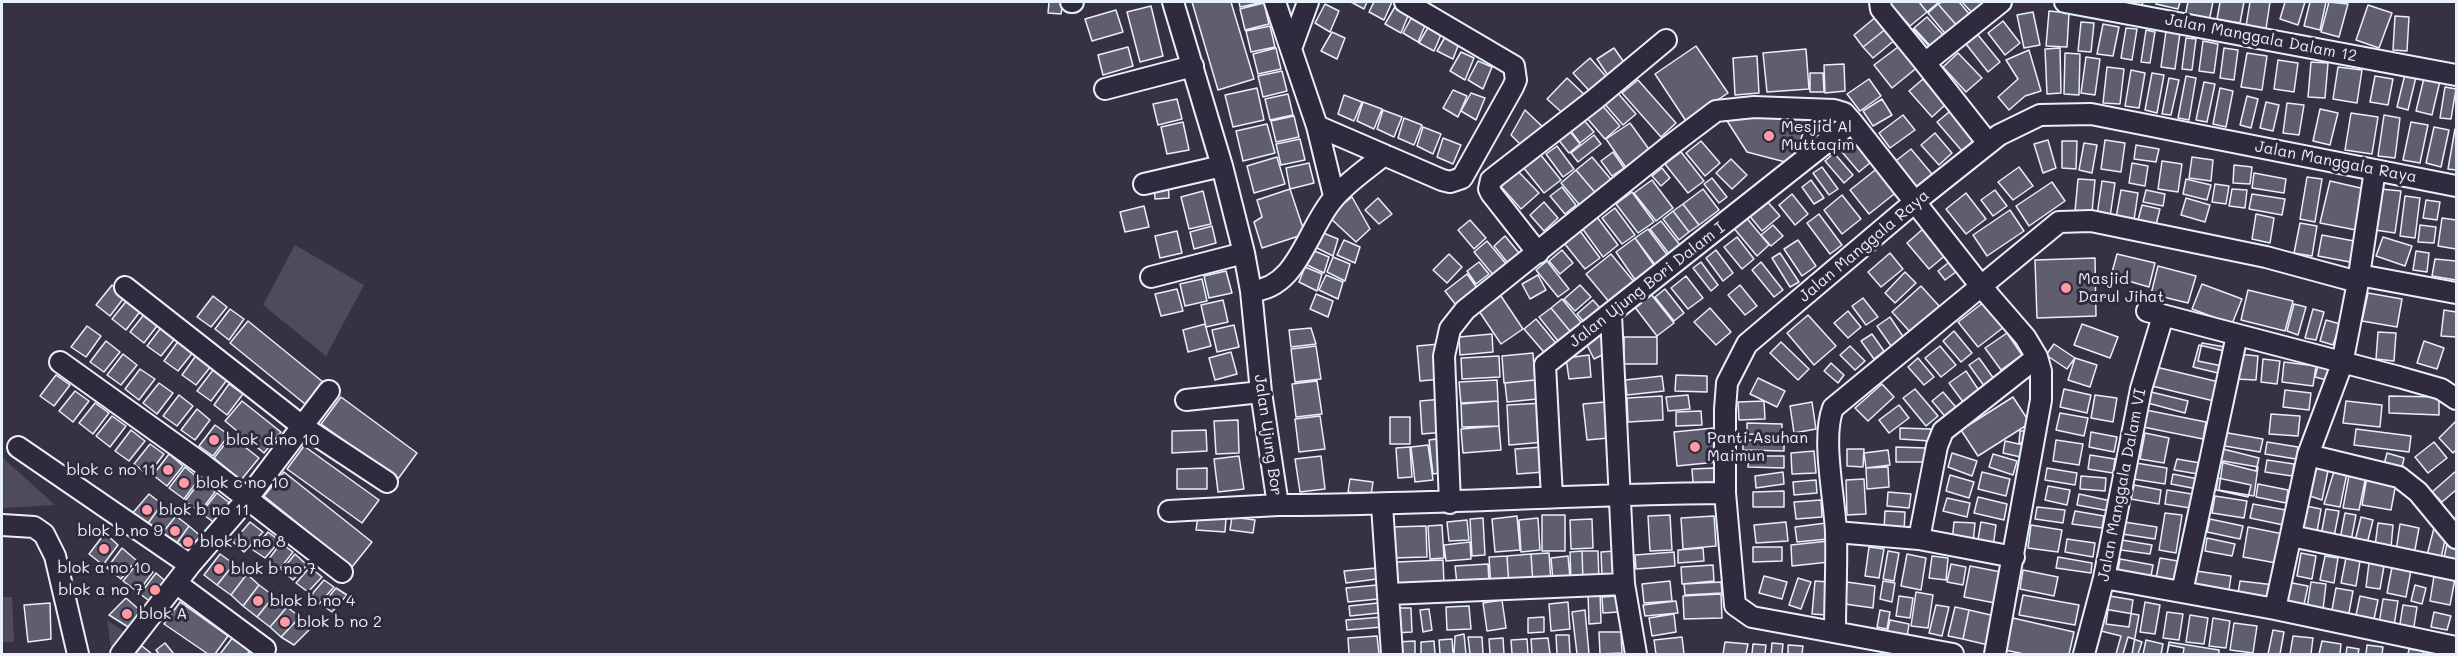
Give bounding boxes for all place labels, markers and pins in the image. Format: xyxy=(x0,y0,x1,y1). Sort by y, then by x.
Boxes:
place label: Mesjid Al Muttaqim xyxy=(1781,117,1854,155)
marker: Mesjid Al Muttaqim xyxy=(1762,129,1776,143)
place label: Masjid Darul Jihat xyxy=(2078,269,2165,307)
marker: Masjid Darul Jihat xyxy=(2059,281,2073,295)
place label: Panti Asuhan Maimun xyxy=(1707,428,1808,466)
place label: blok d no 10 xyxy=(226,430,319,450)
marker: blok d no 10 xyxy=(207,433,221,447)
marker: Panti Asuhan Maimun xyxy=(1688,440,1702,454)
place label: blok c no 11 xyxy=(66,460,156,480)
marker: blok c no 11 xyxy=(161,463,175,477)
place label: blok c no 10 xyxy=(196,473,288,493)
marker: blok c no 10 xyxy=(177,476,191,490)
place label: blok b no 11 xyxy=(159,500,249,520)
marker: blok b no 11 xyxy=(140,503,154,517)
place label: blok b no 9 xyxy=(77,521,163,541)
marker: blok b no 9 xyxy=(168,524,182,538)
place label: blok b no 8 xyxy=(200,532,286,552)
marker: blok b no 8 xyxy=(181,535,195,549)
marker: blok a no 10 xyxy=(97,542,111,556)
place label: blok a no 10 xyxy=(58,558,150,578)
place label: blok b no 7 xyxy=(231,559,316,579)
marker: blok b no 7 xyxy=(212,562,226,576)
place label: blok a no 7 xyxy=(58,580,143,600)
marker: blok a no 7 xyxy=(148,583,162,597)
place label: blok b no 4 xyxy=(270,591,355,611)
marker: blok b no 4 xyxy=(251,594,265,608)
place label: blok A xyxy=(139,604,187,624)
marker: blok A xyxy=(120,607,134,621)
place label: blok b no 2 xyxy=(297,612,382,632)
marker: blok b no 2 xyxy=(278,615,292,629)

